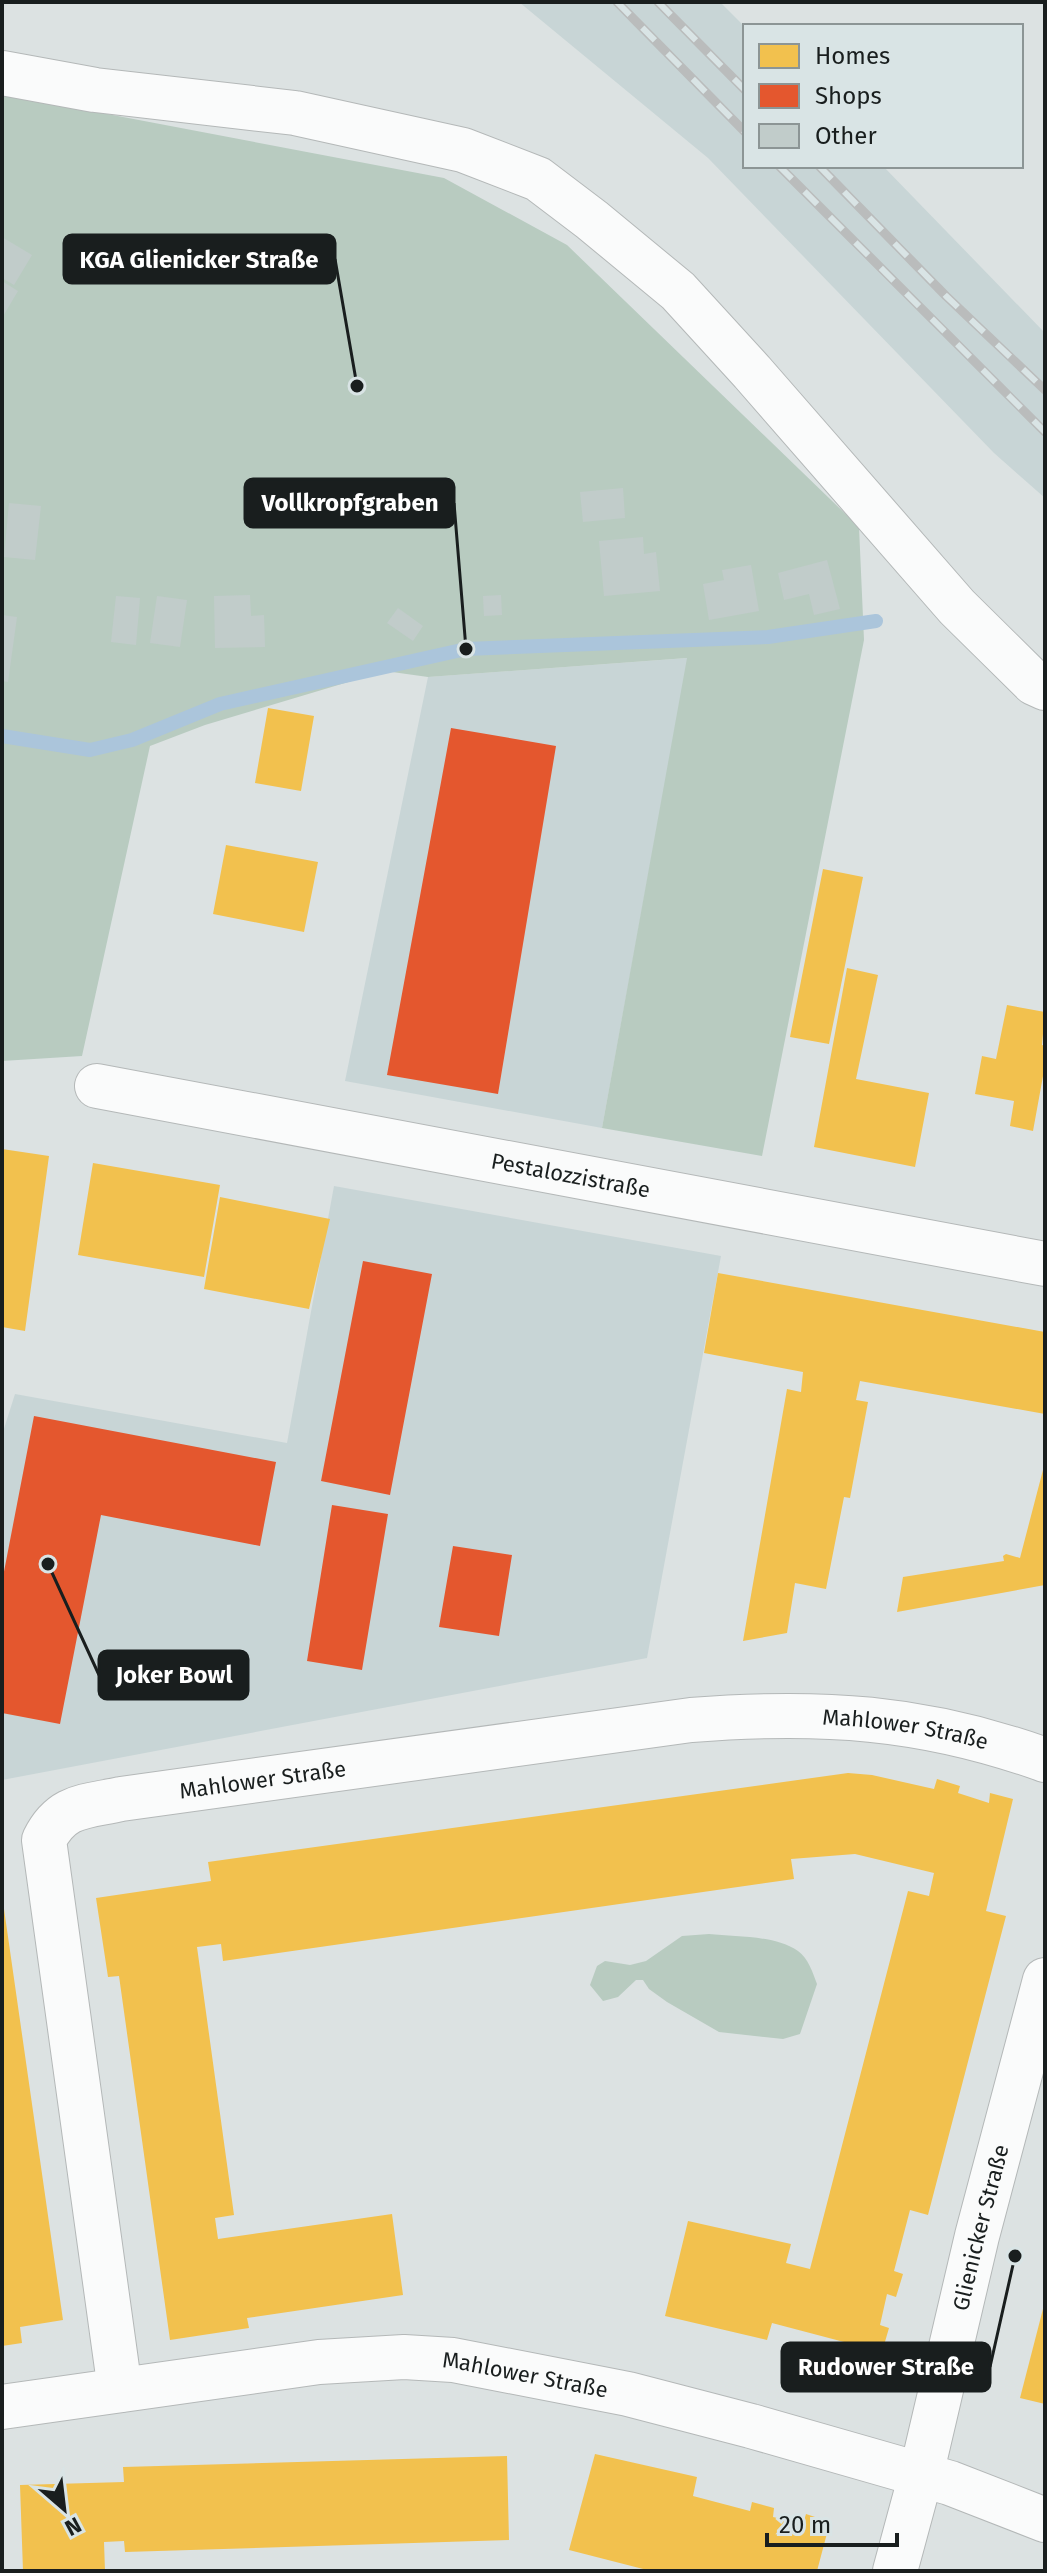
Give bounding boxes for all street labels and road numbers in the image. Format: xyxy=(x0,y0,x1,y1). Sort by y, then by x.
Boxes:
street label: Pestalozzistraße xyxy=(489,1147,652,1204)
street label: Mahlower Straße xyxy=(822,1703,991,1755)
street label: Mahlower Straße xyxy=(178,1755,348,1805)
street label: Glienicker Straße xyxy=(947,2142,1015,2313)
street label: Mahlower Straße xyxy=(442,2346,610,2404)

